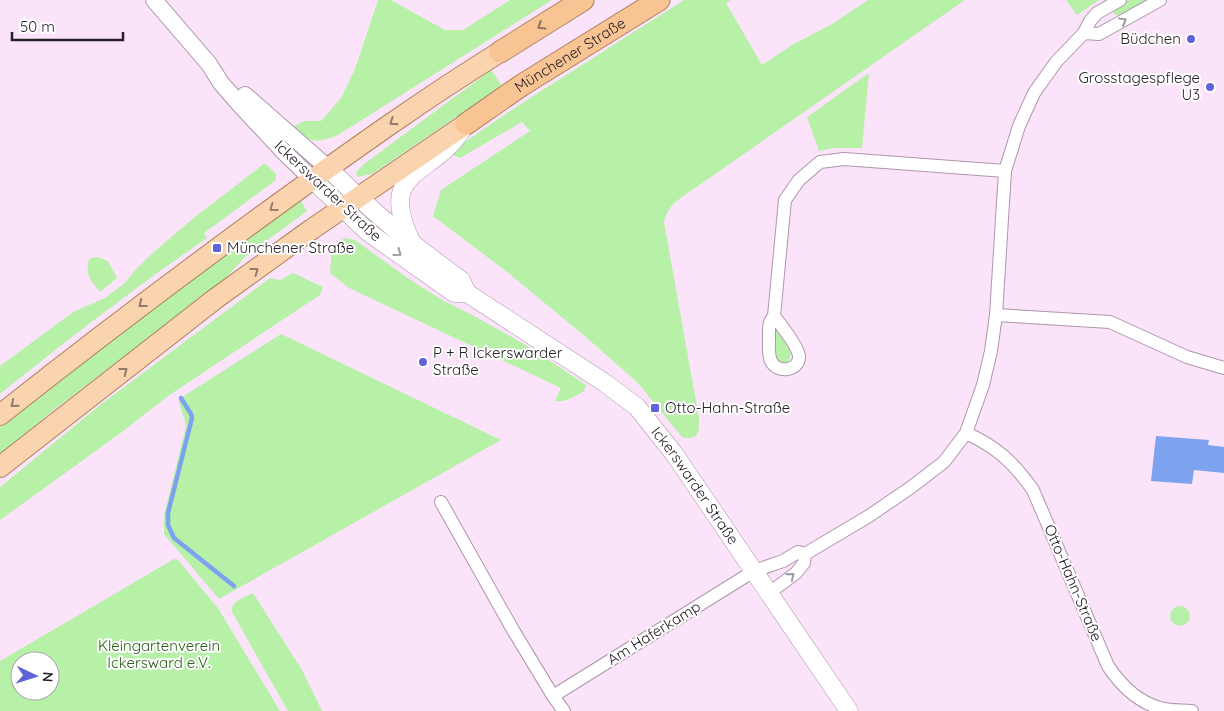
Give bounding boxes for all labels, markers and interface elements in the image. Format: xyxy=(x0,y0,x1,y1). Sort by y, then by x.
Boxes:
scale bar xyxy=(12,10,124,42)
street label: Münchener Straße xyxy=(511,13,629,96)
text: 50 m xyxy=(20,17,55,36)
one-way arrow xyxy=(1118,17,1127,27)
one-way arrow xyxy=(538,20,547,29)
place label: Büdchen xyxy=(1120,29,1181,48)
marker: Büdchen xyxy=(1185,33,1197,45)
place label: Grosstagespflege U3 xyxy=(1078,68,1200,104)
marker: Grosstagespflege U3 xyxy=(1204,81,1216,93)
one-way arrow xyxy=(389,116,399,125)
street label: Ickerswarder Straße xyxy=(271,136,386,245)
one-way arrow xyxy=(269,202,279,211)
place label: Münchener Straße xyxy=(227,238,354,257)
marker: Münchener Straße xyxy=(211,242,223,254)
one-way arrow xyxy=(392,247,401,256)
one-way arrow xyxy=(249,268,258,276)
one-way arrow xyxy=(139,299,148,307)
place label: P + R Ickerswarder Straße xyxy=(433,343,563,379)
marker: P + R Ickerswarder Straße xyxy=(417,356,429,368)
one-way arrow xyxy=(118,369,127,377)
place label: Otto-Hahn-Straße xyxy=(665,398,790,417)
one-way arrow xyxy=(11,399,20,407)
marker: Otto-Hahn-Straße xyxy=(649,402,661,414)
street label: Ickerswarder Straße xyxy=(647,423,743,548)
street label: Otto-Hahn-Straße xyxy=(1040,521,1107,644)
one-way arrow xyxy=(785,573,794,581)
street label: Am Haferkamp xyxy=(604,596,704,669)
park label: Kleingartenverein Ickersward e.V. xyxy=(98,636,220,672)
north arrow xyxy=(10,651,60,701)
text: N xyxy=(39,671,57,683)

